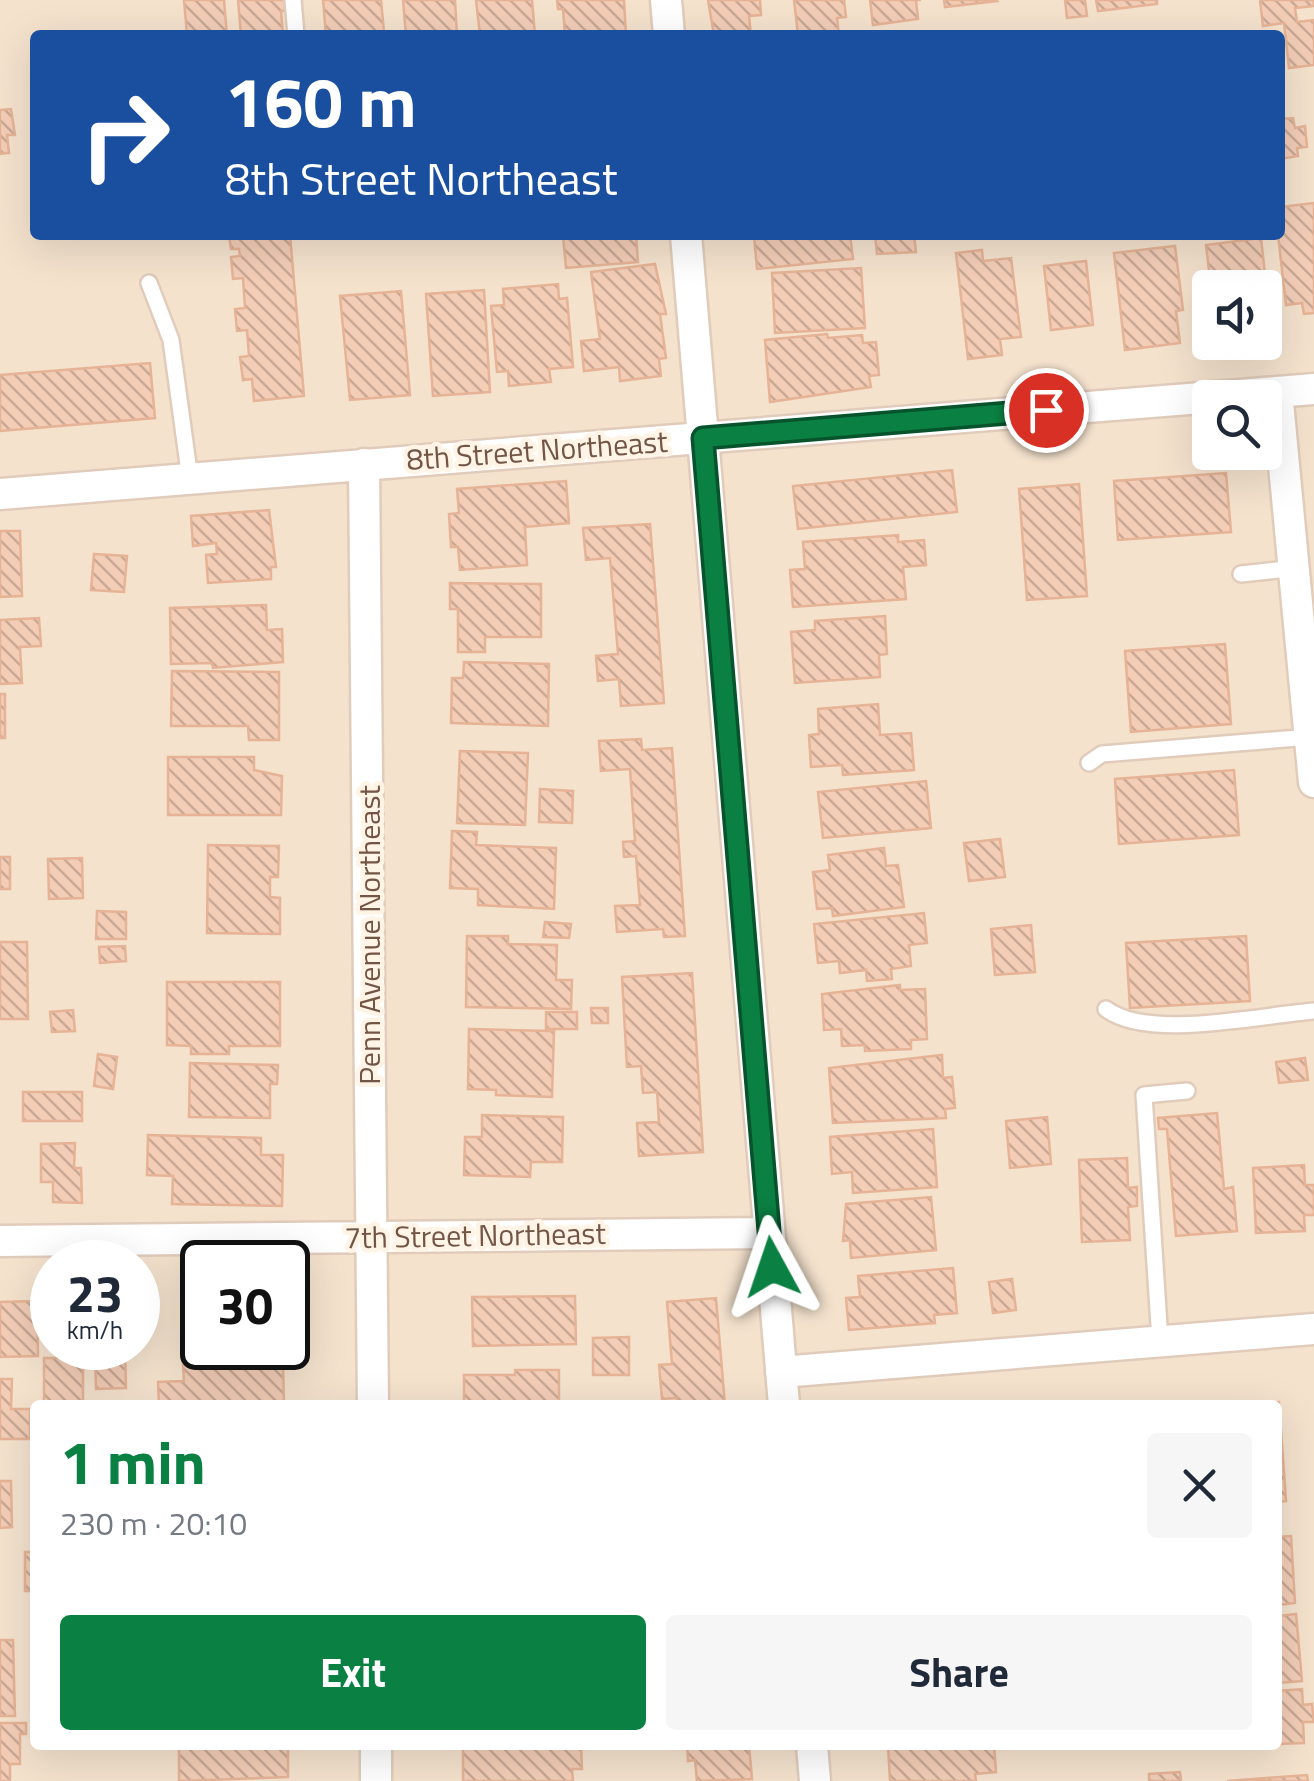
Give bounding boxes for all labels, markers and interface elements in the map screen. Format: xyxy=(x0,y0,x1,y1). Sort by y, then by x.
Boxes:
text: 160 m xyxy=(225,48,417,154)
icon: right xyxy=(60,70,190,200)
text: 8th Street Northeast xyxy=(225,144,617,212)
map controls xyxy=(1192,270,1282,470)
button: sound xyxy=(1192,270,1282,360)
pin xyxy=(1004,368,1089,453)
button: search xyxy=(1192,380,1282,470)
icon: arrive xyxy=(1019,383,1074,438)
street label: 8th Street Northeast xyxy=(405,418,669,482)
street label: Penn Avenue Northeast xyxy=(346,785,392,1085)
street label: 7th Street Northeast xyxy=(344,1210,607,1260)
position arrow xyxy=(720,1215,824,1319)
speed limit sign: 30 xyxy=(180,1240,310,1370)
text: 23 xyxy=(67,1255,123,1331)
text: km/h xyxy=(67,1311,123,1349)
text: 1 min xyxy=(60,1416,206,1507)
button: close xyxy=(1147,1433,1252,1538)
text: 230 m · 20:10 xyxy=(60,1499,247,1547)
button: Exit xyxy=(60,1615,646,1730)
button: Share xyxy=(666,1615,1252,1730)

